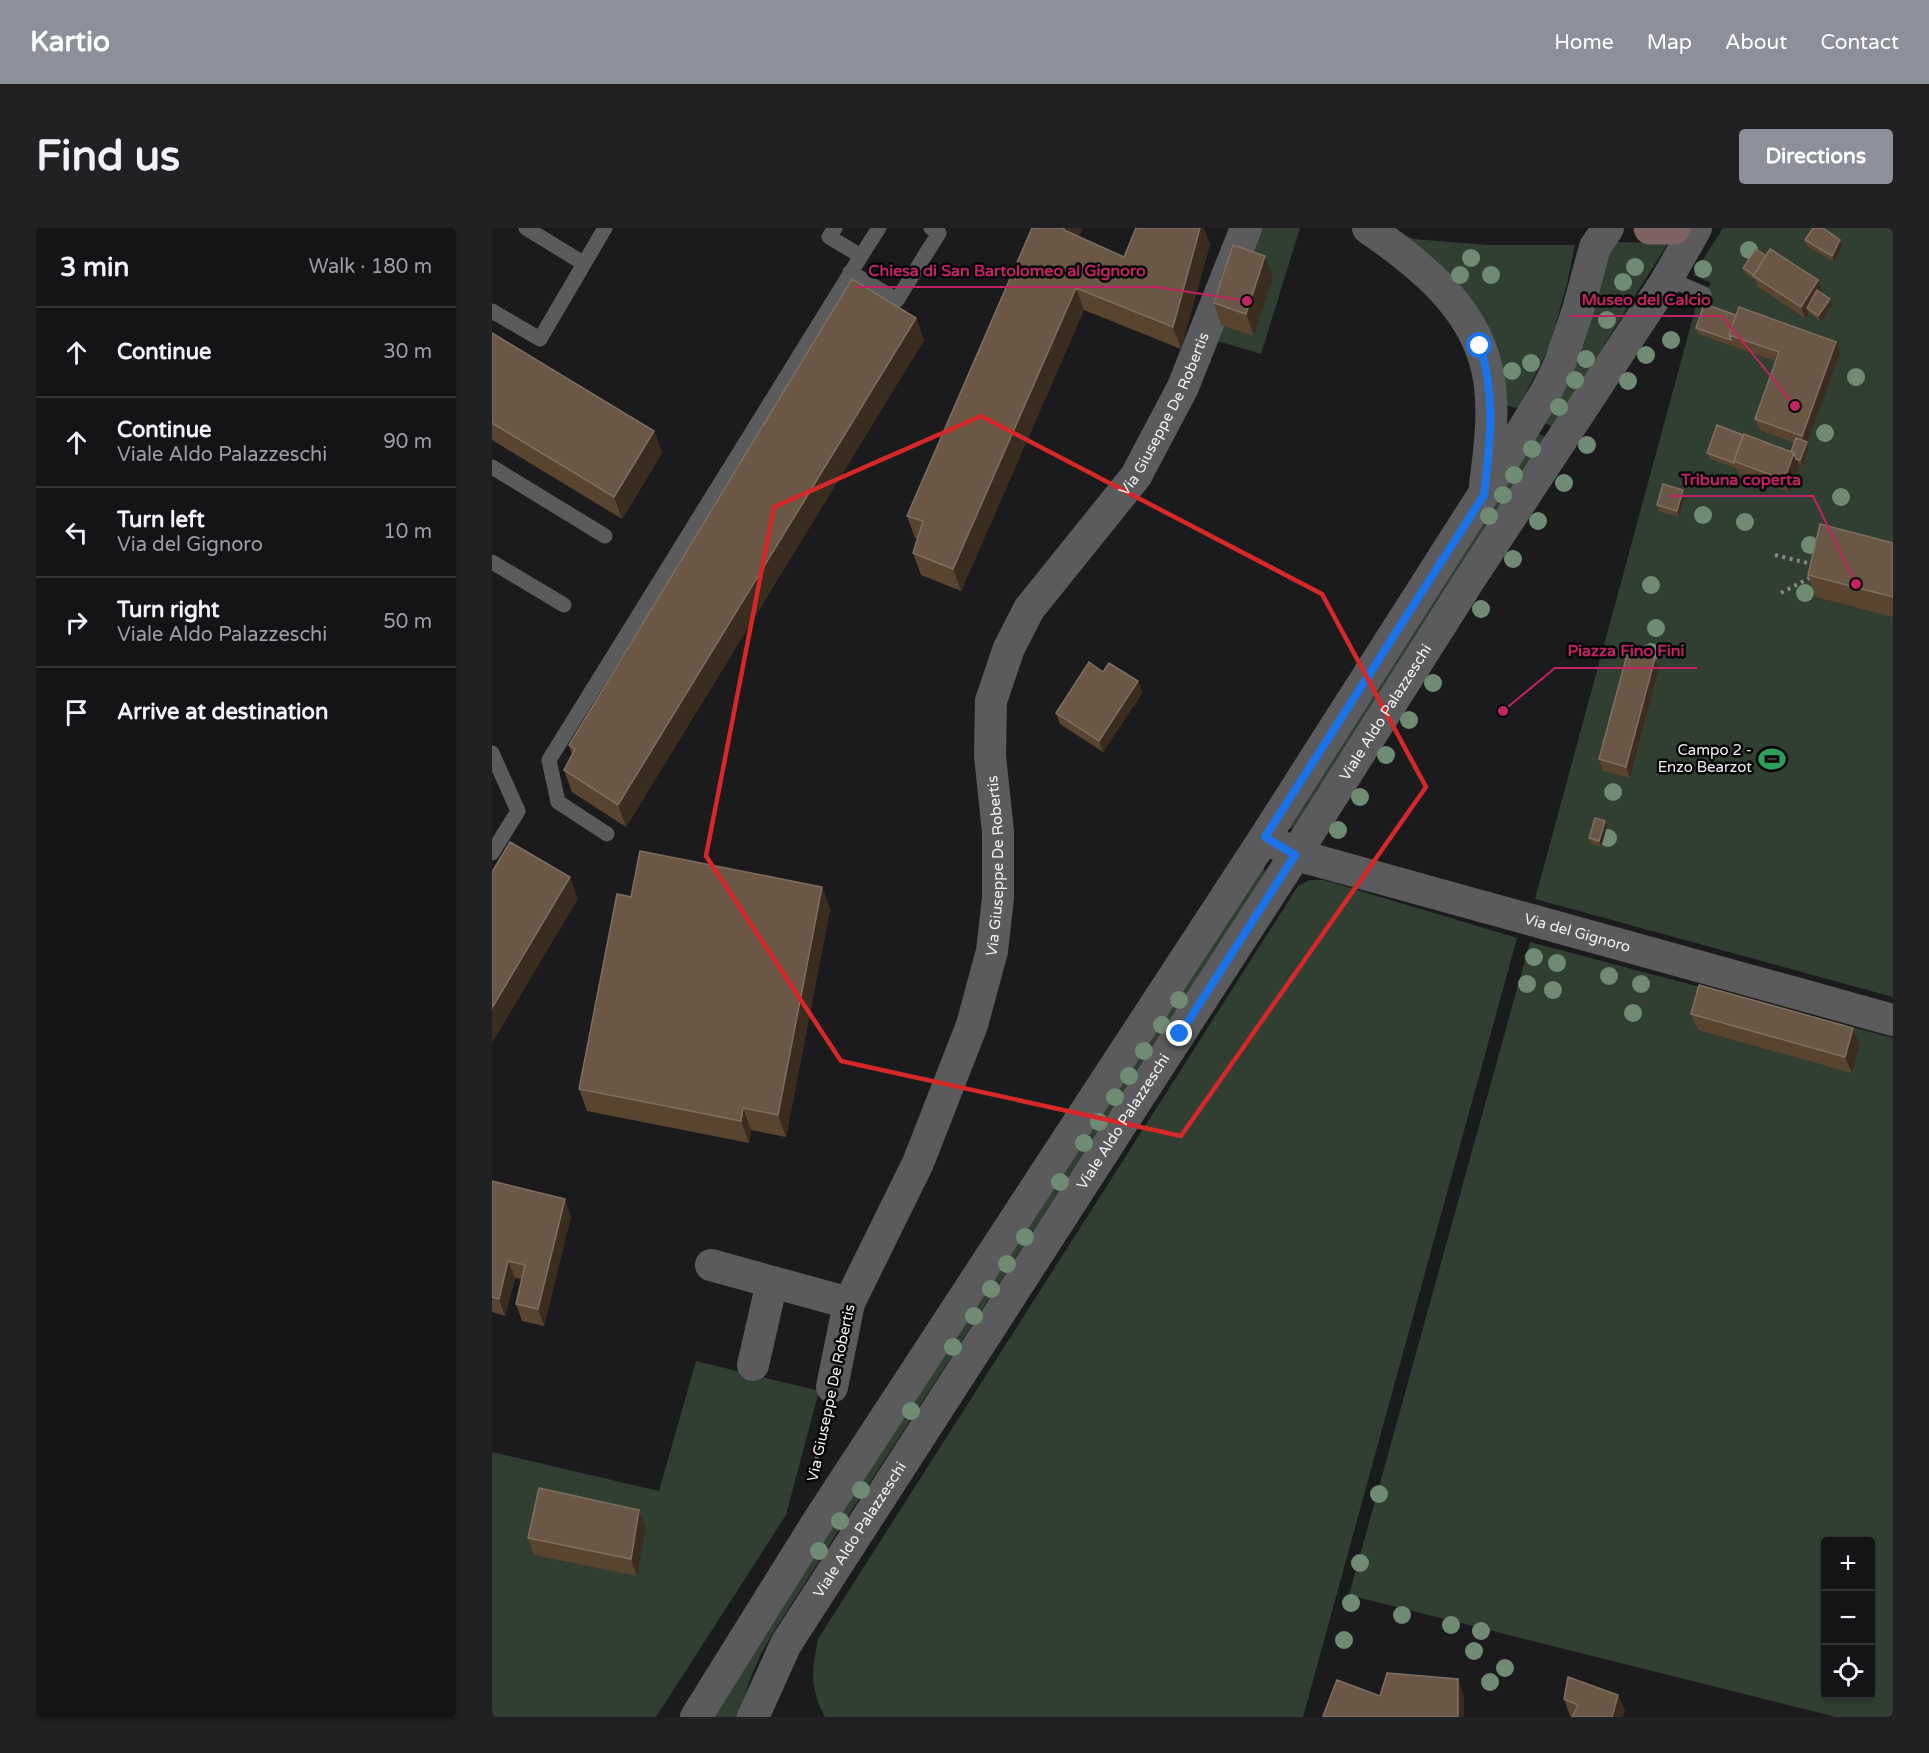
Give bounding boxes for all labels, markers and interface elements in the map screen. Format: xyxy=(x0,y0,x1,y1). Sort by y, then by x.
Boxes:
text: Kartio xyxy=(30,25,110,59)
text: Home xyxy=(1554,30,1614,55)
text: Map xyxy=(1647,30,1692,55)
text: About xyxy=(1725,30,1787,55)
text: Contact xyxy=(1820,30,1899,55)
button: Directions xyxy=(1739,129,1893,184)
text: Find us xyxy=(36,131,180,182)
text: 3 min xyxy=(60,252,129,283)
callout: Chiesa di San Bartolomeo al Gignoro xyxy=(856,253,1157,287)
text: Walk · 180 m xyxy=(309,255,432,279)
text: Chiesa di San Bartolomeo al Gignoro xyxy=(868,261,1146,281)
callout: Museo del Calcio xyxy=(1569,282,1722,316)
text: Museo del Calcio xyxy=(1581,290,1711,310)
street label: Via Giuseppe De Robertis xyxy=(1115,330,1213,499)
route start xyxy=(1466,332,1492,358)
icon: ahead xyxy=(60,336,93,369)
text: Continue xyxy=(117,339,212,365)
text: 30 m xyxy=(383,340,432,364)
text: Continue xyxy=(117,417,212,443)
icon: ahead xyxy=(60,426,93,459)
text: 90 m xyxy=(383,430,432,454)
text: Viale Aldo Palazzeschi xyxy=(117,443,327,467)
callout: Tribuna coperta xyxy=(1669,462,1813,496)
text: Tribuna coperta xyxy=(1680,470,1801,490)
text: Turn left xyxy=(117,507,205,533)
icon: left xyxy=(60,516,93,549)
text: 10 m xyxy=(383,520,432,544)
text: Via del Gignoro xyxy=(117,533,263,557)
text: Turn right xyxy=(117,597,219,623)
icon: right xyxy=(60,606,93,639)
text: 50 m xyxy=(383,610,432,634)
text: Viale Aldo Palazzeschi xyxy=(117,623,327,647)
callout: Piazza Fino Fini xyxy=(1555,634,1697,668)
street label: Viale Aldo Palazzeschi xyxy=(1336,641,1435,784)
text: Piazza Fino Fini xyxy=(1567,641,1685,661)
icon: arrive xyxy=(60,696,93,729)
text: Arrive at destination xyxy=(117,699,328,725)
place label: Campo 2 - Enzo Bearzot xyxy=(1658,741,1752,776)
sports icon: Campo 2 - Enzo Bearzot xyxy=(1757,744,1787,774)
street label: Via Giuseppe De Robertis xyxy=(982,775,1007,958)
street label: Via del Gignoro xyxy=(1522,909,1633,956)
route end xyxy=(1166,1020,1192,1046)
street label: Viale Aldo Palazzeschi xyxy=(1073,1050,1173,1193)
street label: Via Giuseppe De Robertis xyxy=(803,1303,859,1483)
street label: Viale Aldo Palazzeschi xyxy=(809,1459,910,1601)
map controls xyxy=(1821,1537,1875,1699)
button: + xyxy=(1821,1537,1875,1591)
button: − xyxy=(1821,1591,1875,1645)
button: locate xyxy=(1821,1645,1875,1699)

